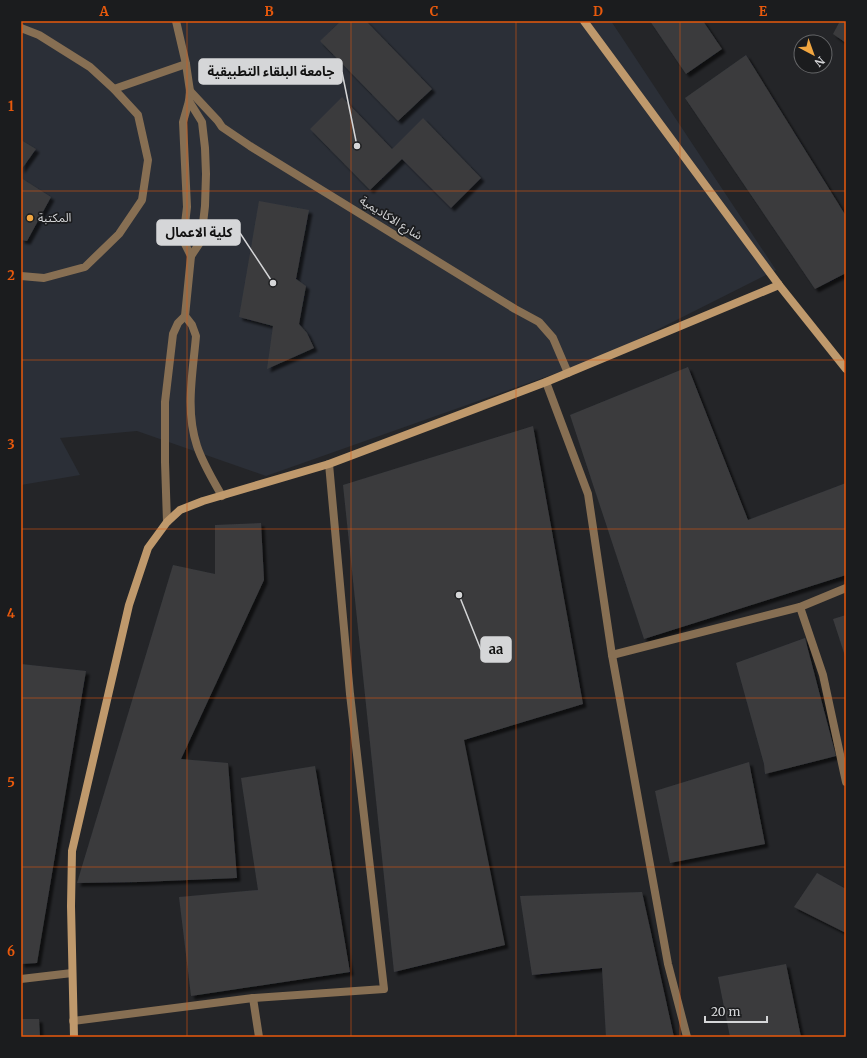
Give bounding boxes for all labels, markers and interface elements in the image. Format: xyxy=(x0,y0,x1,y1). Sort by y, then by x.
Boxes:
text: A xyxy=(98,3,109,20)
text: B xyxy=(264,3,274,20)
text: C xyxy=(430,3,439,20)
text: D xyxy=(593,3,603,20)
text: E xyxy=(759,3,768,20)
north arrow xyxy=(793,34,833,74)
text: N xyxy=(811,53,827,70)
callout: جامعة البلقاء التطبيقية xyxy=(199,59,342,84)
text: جامعة البلقاء التطبيقية xyxy=(208,63,334,80)
text: 1 xyxy=(8,98,14,115)
street label: شارع الاكاديمية xyxy=(356,192,425,244)
place label: المكتبة xyxy=(38,210,72,225)
marker: المكتبة xyxy=(25,213,35,223)
callout: كلية الاعمال xyxy=(157,220,240,245)
text: كلية الاعمال xyxy=(166,224,233,241)
text: 2 xyxy=(7,267,15,284)
text: 3 xyxy=(7,436,15,453)
text: 4 xyxy=(7,605,16,622)
callout: aa xyxy=(481,637,511,662)
text: aa xyxy=(489,641,503,658)
text: 5 xyxy=(7,774,15,791)
text: 6 xyxy=(7,943,15,960)
scale bar xyxy=(705,998,767,1024)
text: 20 m xyxy=(711,1004,740,1019)

